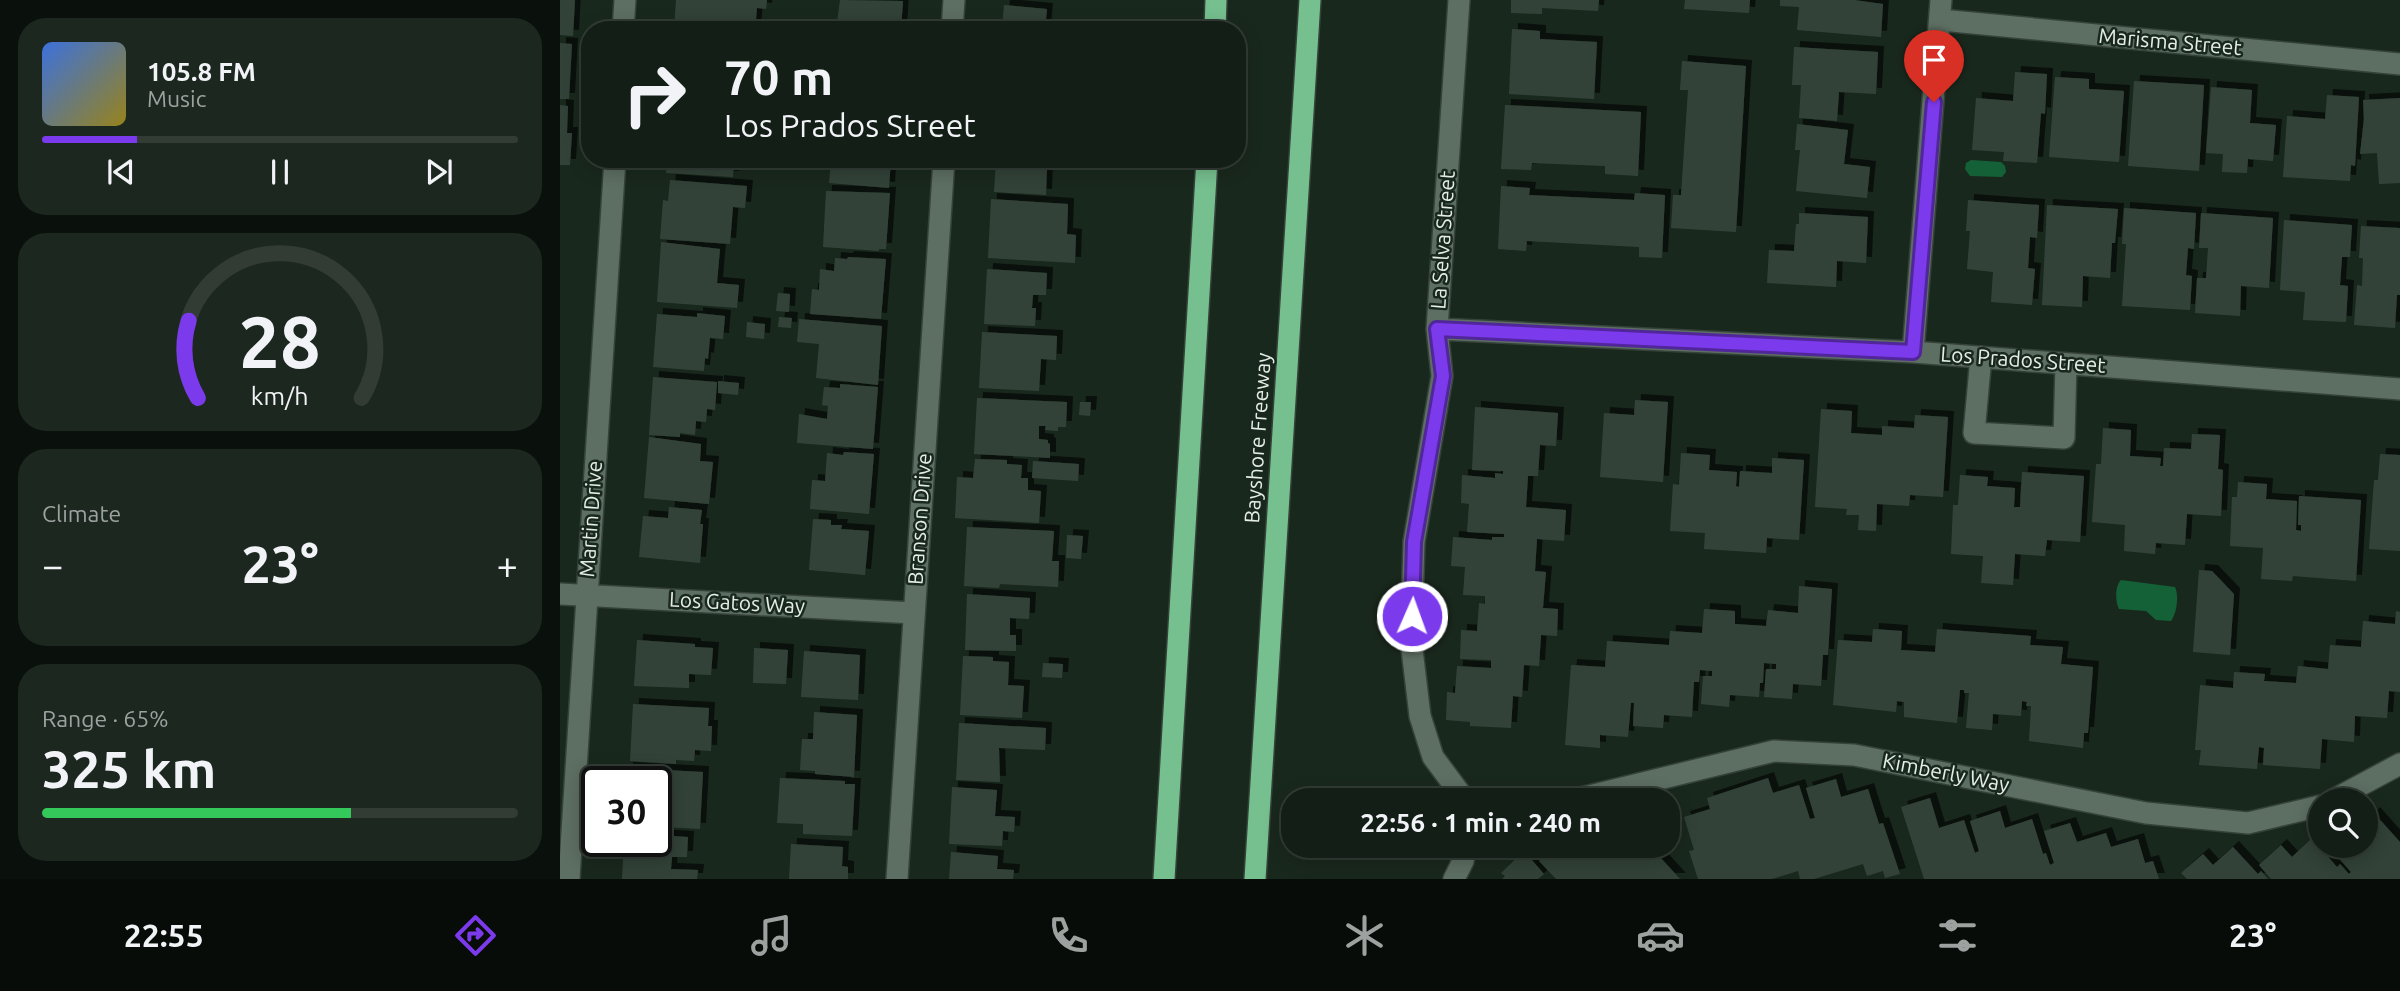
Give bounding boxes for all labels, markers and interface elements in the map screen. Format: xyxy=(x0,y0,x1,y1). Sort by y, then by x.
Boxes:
street label: Marisma Street xyxy=(2098,23,2243,59)
pin xyxy=(1904,30,1964,102)
icon: arrive xyxy=(1915,41,1953,79)
icon: right xyxy=(609,49,700,140)
text: 70 m xyxy=(724,49,833,104)
text: 105.8 FM xyxy=(147,57,256,86)
text: Music xyxy=(147,86,206,111)
text: Los Prados Street xyxy=(724,107,976,143)
icon: previous xyxy=(102,153,140,191)
icon: pause xyxy=(261,153,299,191)
icon: next xyxy=(420,153,458,191)
street label: La Selva Street xyxy=(1425,170,1459,310)
text: 28 xyxy=(239,300,321,382)
street label: Los Prados Street xyxy=(1940,341,2106,377)
street label: Bayshore Freeway xyxy=(1239,352,1275,524)
text: km/h xyxy=(251,382,309,410)
street label: Branson Drive xyxy=(902,452,936,586)
street label: Martin Drive xyxy=(574,460,606,578)
text: Climate xyxy=(42,501,121,526)
text: 23° xyxy=(241,535,319,593)
text: − xyxy=(42,544,63,586)
text: + xyxy=(497,544,518,586)
position arrow xyxy=(1375,579,1449,653)
street label: Los Gatos Way xyxy=(669,586,806,618)
text: Range · 65% xyxy=(42,706,169,731)
text: 325 km xyxy=(42,740,216,798)
street label: Kimberly Way xyxy=(1881,748,2012,796)
speed limit sign: 30 xyxy=(581,766,672,857)
map controls xyxy=(2308,788,2378,858)
button: search xyxy=(2308,788,2378,858)
text: 22:56 · 1 min · 240 m xyxy=(1360,808,1601,837)
icon: directions xyxy=(451,911,500,960)
icon: music xyxy=(747,911,796,960)
icon: phone xyxy=(1044,911,1093,960)
icon: climate xyxy=(1340,911,1389,960)
icon: car xyxy=(1636,911,1685,960)
icon: filters xyxy=(1933,911,1982,960)
text: 22:55 xyxy=(124,917,204,953)
text: 23° xyxy=(2229,917,2276,953)

